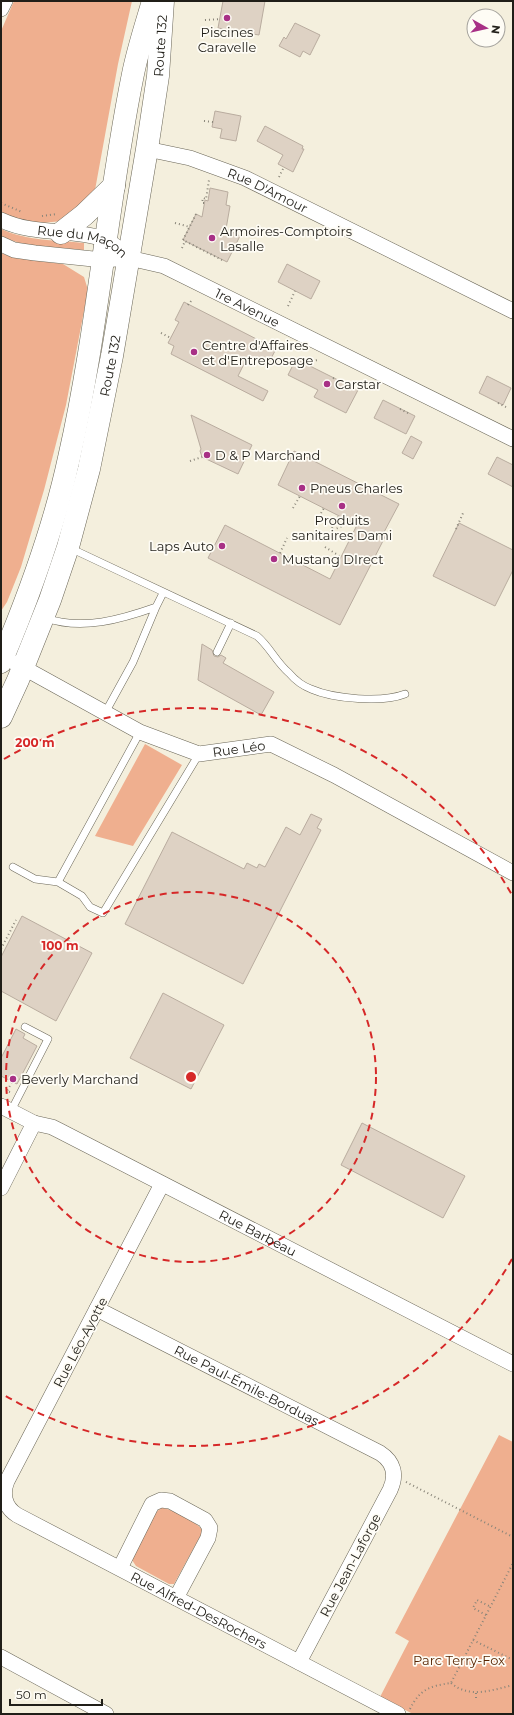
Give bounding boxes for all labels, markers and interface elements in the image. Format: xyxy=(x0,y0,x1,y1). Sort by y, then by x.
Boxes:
north arrow xyxy=(466,8,506,48)
marker: Piscines Caravelle xyxy=(222,13,232,23)
street label: Route 132 xyxy=(150,14,170,77)
place label: Piscines Caravelle xyxy=(198,24,256,55)
text: N xyxy=(488,24,503,35)
street label: Rue D'Amour xyxy=(225,164,311,216)
street label: Rue du Maçon xyxy=(36,222,131,261)
place label: Armoires-Comptoirs Lasalle xyxy=(220,223,352,254)
marker: Armoires-Comptoirs Lasalle xyxy=(207,233,217,243)
street label: 1re Avenue xyxy=(212,285,283,330)
street label: Route 132 xyxy=(96,334,123,398)
place label: Centre d'Affaires et d'Entreposage xyxy=(202,337,314,368)
marker: Centre d'Affaires et d'Entreposage xyxy=(189,347,199,357)
place label: Carstar xyxy=(335,376,381,392)
marker: Carstar xyxy=(322,379,332,389)
place label: D & P Marchand xyxy=(215,447,320,463)
marker: D & P Marchand xyxy=(202,450,212,460)
place label: Pneus Charles xyxy=(310,480,403,496)
marker: Pneus Charles xyxy=(297,483,307,493)
marker: Produits sanitaires Dami xyxy=(337,501,347,511)
place label: Produits sanitaires Dami xyxy=(292,512,392,543)
place label: Laps Auto xyxy=(149,538,214,554)
marker: Laps Auto xyxy=(217,541,227,551)
place label: Mustang DIrect xyxy=(282,551,384,567)
marker: Mustang DIrect xyxy=(269,554,279,564)
text: 200 m xyxy=(15,735,55,750)
street label: Rue Léo xyxy=(212,737,266,760)
text: 100 m xyxy=(42,938,78,953)
centre of rings xyxy=(184,1070,198,1084)
place label: Beverly Marchand xyxy=(21,1071,139,1087)
marker: Beverly Marchand xyxy=(8,1074,18,1084)
street label: Rue Barbeau xyxy=(216,1206,299,1259)
street label: Rue Léo-Ayotte xyxy=(49,1294,111,1390)
street label: Rue Paul-Émile-Borduas xyxy=(172,1342,322,1429)
street label: Rue Jean-Laforge xyxy=(316,1511,384,1619)
street label: Rue Alfred-DesRochers xyxy=(128,1568,270,1652)
park label: Parc Terry-Fox xyxy=(413,1652,505,1668)
scale bar xyxy=(10,1681,102,1707)
text: 50 m xyxy=(16,1687,47,1702)

